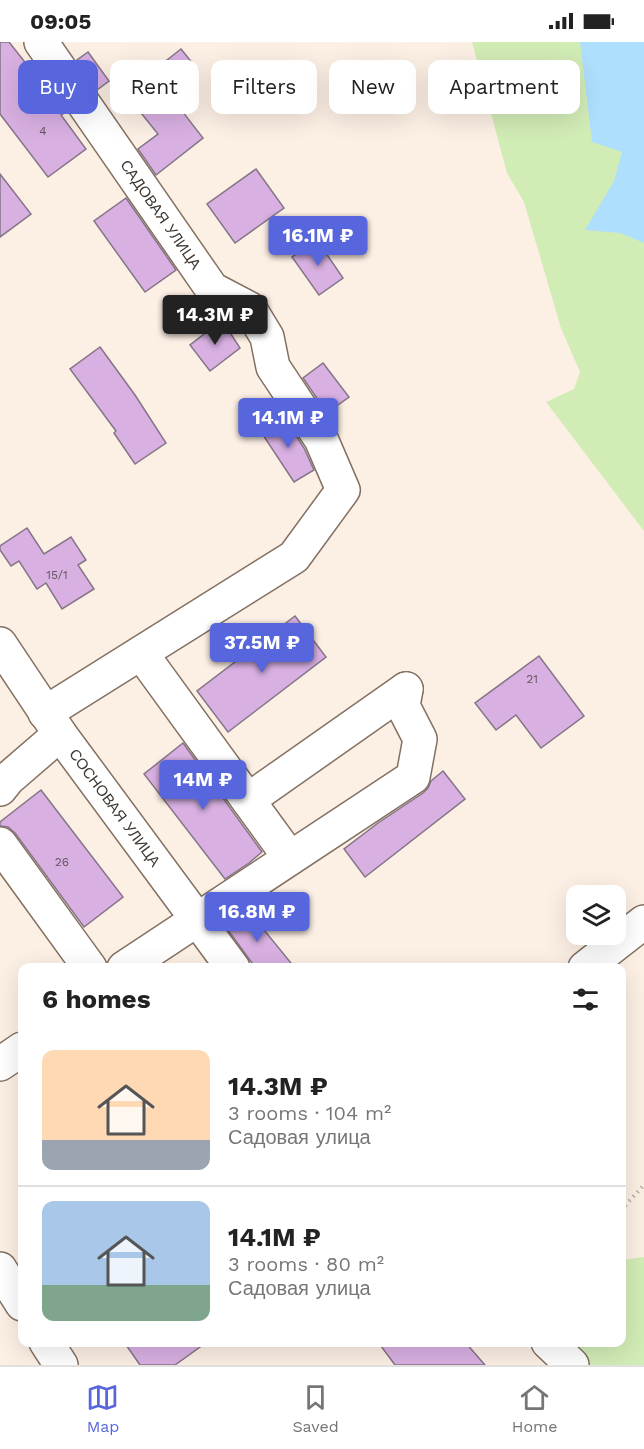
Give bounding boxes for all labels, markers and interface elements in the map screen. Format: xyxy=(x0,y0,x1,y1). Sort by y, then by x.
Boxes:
text: 09:05 xyxy=(30,9,91,34)
chip: Buy xyxy=(18,60,98,114)
chip: Rent xyxy=(110,60,199,114)
chip: Filters xyxy=(211,60,317,114)
chip: New xyxy=(329,60,416,114)
chip: Apartment xyxy=(428,60,580,114)
house number: 4 xyxy=(39,124,47,138)
street label: САДОВАЯ УЛИЦА xyxy=(116,156,205,273)
pin: 16.1M ₽ xyxy=(263,216,373,267)
text: 16.1M ₽ xyxy=(282,223,354,247)
pin: 14.3M ₽ xyxy=(160,295,270,346)
text: 14.3M ₽ xyxy=(177,302,253,326)
pin: 14.1M ₽ xyxy=(233,398,343,449)
text: 14.1M ₽ xyxy=(252,405,324,429)
house number: 15/1 xyxy=(46,568,68,582)
pin: 37.5M ₽ xyxy=(207,623,317,674)
text: 37.5M ₽ xyxy=(224,630,300,654)
house number: 21 xyxy=(526,672,538,686)
street label: СОСНОВАЯ УЛИЦА xyxy=(65,745,164,870)
pin: 14M ₽ xyxy=(161,760,245,811)
text: 14M ₽ xyxy=(173,767,233,791)
house number: 26 xyxy=(55,855,69,869)
map controls xyxy=(566,885,626,945)
button: layers xyxy=(566,885,626,945)
pin: 16.8M ₽ xyxy=(202,892,312,943)
text: 16.8M ₽ xyxy=(219,899,295,923)
icon: filters xyxy=(569,983,602,1016)
text: 6 homes xyxy=(42,984,151,1014)
text: 14.3M ₽ xyxy=(228,1071,328,1101)
icon: home xyxy=(90,1074,162,1146)
text: 3 rooms · 104 m² xyxy=(228,1101,391,1125)
text: Садовая улица xyxy=(228,1125,371,1149)
text: 14.1M ₽ xyxy=(228,1222,321,1252)
icon: home xyxy=(90,1225,162,1297)
text: 3 rooms · 80 m² xyxy=(228,1252,384,1276)
text: Садовая улица xyxy=(228,1276,371,1300)
tab: Map xyxy=(86,1381,119,1436)
tab: Saved xyxy=(292,1381,339,1436)
tab: Home xyxy=(512,1381,558,1436)

